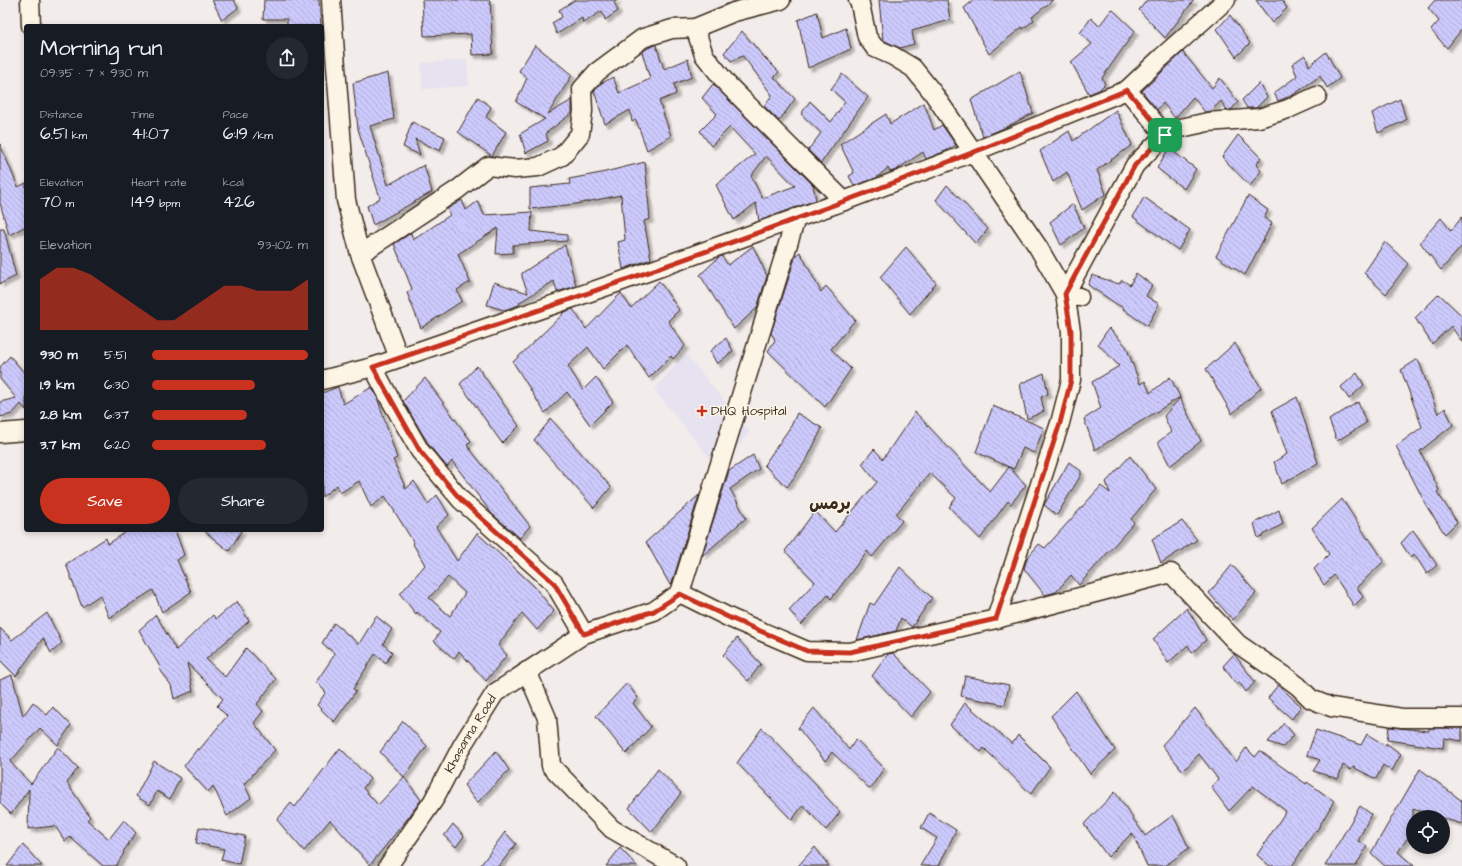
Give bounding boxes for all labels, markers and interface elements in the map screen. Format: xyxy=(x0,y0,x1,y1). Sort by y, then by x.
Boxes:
text: Morning run xyxy=(40,33,163,64)
button: share xyxy=(266,37,308,79)
text: 09:35 · 7 × 930 m xyxy=(40,64,148,82)
text: Distance xyxy=(40,107,83,122)
text: Time xyxy=(131,107,154,122)
text: Pace xyxy=(223,107,248,122)
pin xyxy=(1148,118,1182,152)
text: 6.51 xyxy=(40,122,67,146)
text: 41:07 xyxy=(131,122,169,146)
text: 6:19 xyxy=(223,122,248,146)
icon: arrive xyxy=(1154,124,1176,146)
text: km xyxy=(67,128,87,143)
text: /km xyxy=(248,128,273,143)
text: Elevation xyxy=(40,175,83,190)
text: Heart rate xyxy=(131,175,187,190)
text: kcal xyxy=(223,175,244,190)
text: 70 xyxy=(40,190,61,214)
text: 149 xyxy=(131,190,155,214)
text: 426 xyxy=(223,190,255,214)
text: m xyxy=(61,196,74,211)
text: bpm xyxy=(155,196,180,211)
text: Elevation xyxy=(40,236,91,254)
text: 93–102 m xyxy=(257,236,308,254)
text: 930 m xyxy=(40,346,78,364)
text: 5:51 xyxy=(104,346,126,364)
text: 1.9 km xyxy=(40,376,74,394)
text: 6:30 xyxy=(104,376,129,394)
place label: DHQ Hospital xyxy=(711,402,787,420)
marker: DHQ Hospital xyxy=(696,405,708,417)
text: 2.8 km xyxy=(40,406,81,424)
text: 6:37 xyxy=(104,406,129,424)
text: 3.7 km xyxy=(40,436,80,454)
text: 6:20 xyxy=(104,436,130,454)
button: Save xyxy=(40,478,170,524)
button: Share xyxy=(178,478,308,524)
district label: برمس xyxy=(809,492,851,516)
street label: Khasanna Road xyxy=(440,691,501,776)
map controls xyxy=(1406,810,1450,854)
button: locate xyxy=(1406,810,1450,854)

